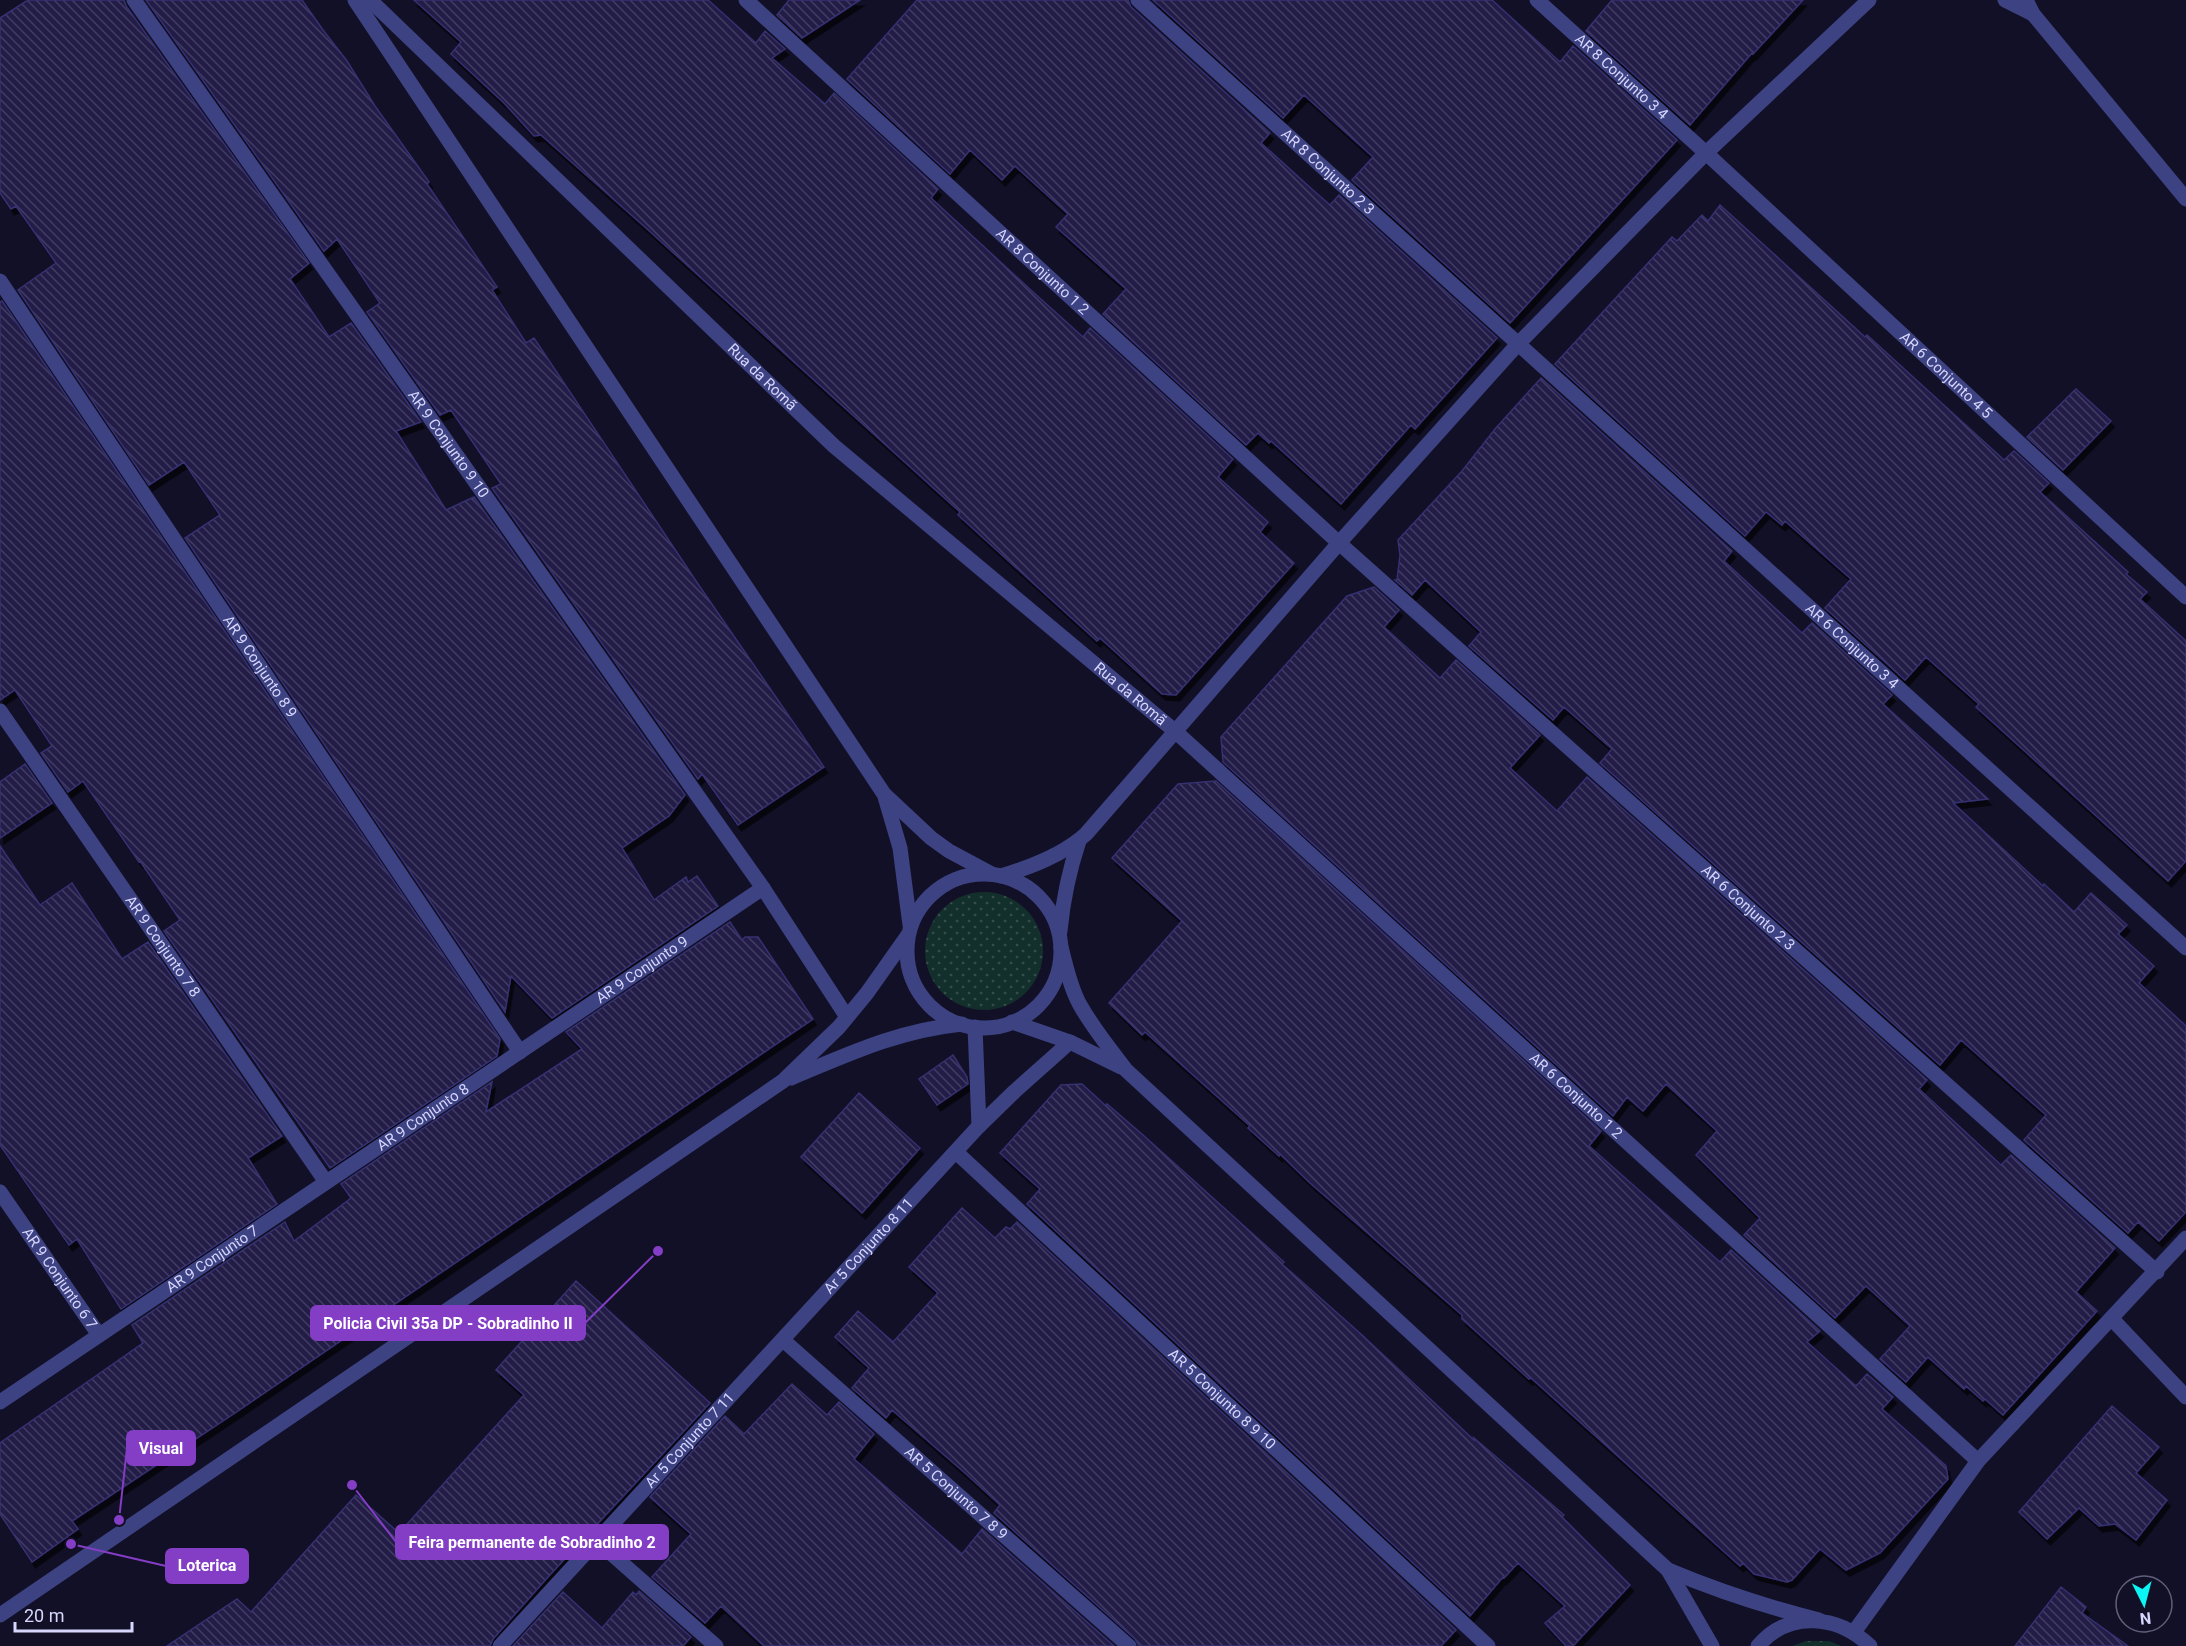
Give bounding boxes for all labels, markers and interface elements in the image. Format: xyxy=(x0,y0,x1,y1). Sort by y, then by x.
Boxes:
street label: AR 8 Conjunto 3 4 xyxy=(1571,30,1672,124)
street label: AR 8 Conjunto 2 3 xyxy=(1278,125,1378,218)
street label: AR 8 Conjunto 1 2 xyxy=(992,225,1093,318)
street label: AR 6 Conjunto 4 5 xyxy=(1896,328,1996,422)
street label: Rua da Romã xyxy=(724,340,801,414)
street label: AR 9 Conjunto 9 10 xyxy=(404,387,493,501)
street label: AR 6 Conjunto 3 4 xyxy=(1802,599,1903,693)
street label: AR 9 Conjunto 8 9 xyxy=(219,612,301,721)
street label: Rua da Romã xyxy=(1091,658,1170,729)
street label: AR 6 Conjunto 2 3 xyxy=(1698,861,1799,954)
street label: AR 9 Conjunto 7 8 xyxy=(121,892,204,1000)
street label: AR 9 Conjunto 9 xyxy=(592,932,691,1007)
street label: AR 6 Conjunto 1 2 xyxy=(1526,1049,1626,1142)
street label: AR 9 Conjunto 8 xyxy=(373,1080,472,1154)
street label: Ar 5 Conjunto 8 11 xyxy=(820,1194,917,1297)
street label: AR 9 Conjunto 7 xyxy=(163,1222,262,1296)
street label: AR 9 Conjunto 6 7 xyxy=(18,1224,101,1333)
callout: Policia Civil 35a DP - Sobradinho II xyxy=(311,1306,585,1340)
text: Policia Civil 35a DP - Sobradinho II xyxy=(323,1314,573,1333)
street label: AR 5 Conjunto 8 9 10 xyxy=(1165,1345,1279,1453)
street label: Ar 5 Conjunto 7 11 xyxy=(641,1388,738,1492)
callout: Visual xyxy=(127,1431,195,1465)
text: Visual xyxy=(139,1439,183,1458)
street label: AR 5 Conjunto 7 8 9 xyxy=(901,1443,1011,1543)
callout: Feira permanente de Sobradinho 2 xyxy=(396,1525,668,1559)
text: Feira permanente de Sobradinho 2 xyxy=(408,1533,656,1552)
callout: Loterica xyxy=(166,1549,248,1583)
text: Loterica xyxy=(178,1556,237,1575)
north arrow xyxy=(2114,1574,2174,1634)
scale bar xyxy=(15,1595,132,1633)
text: 20 m xyxy=(24,1605,64,1626)
text: N xyxy=(2139,1608,2152,1628)

